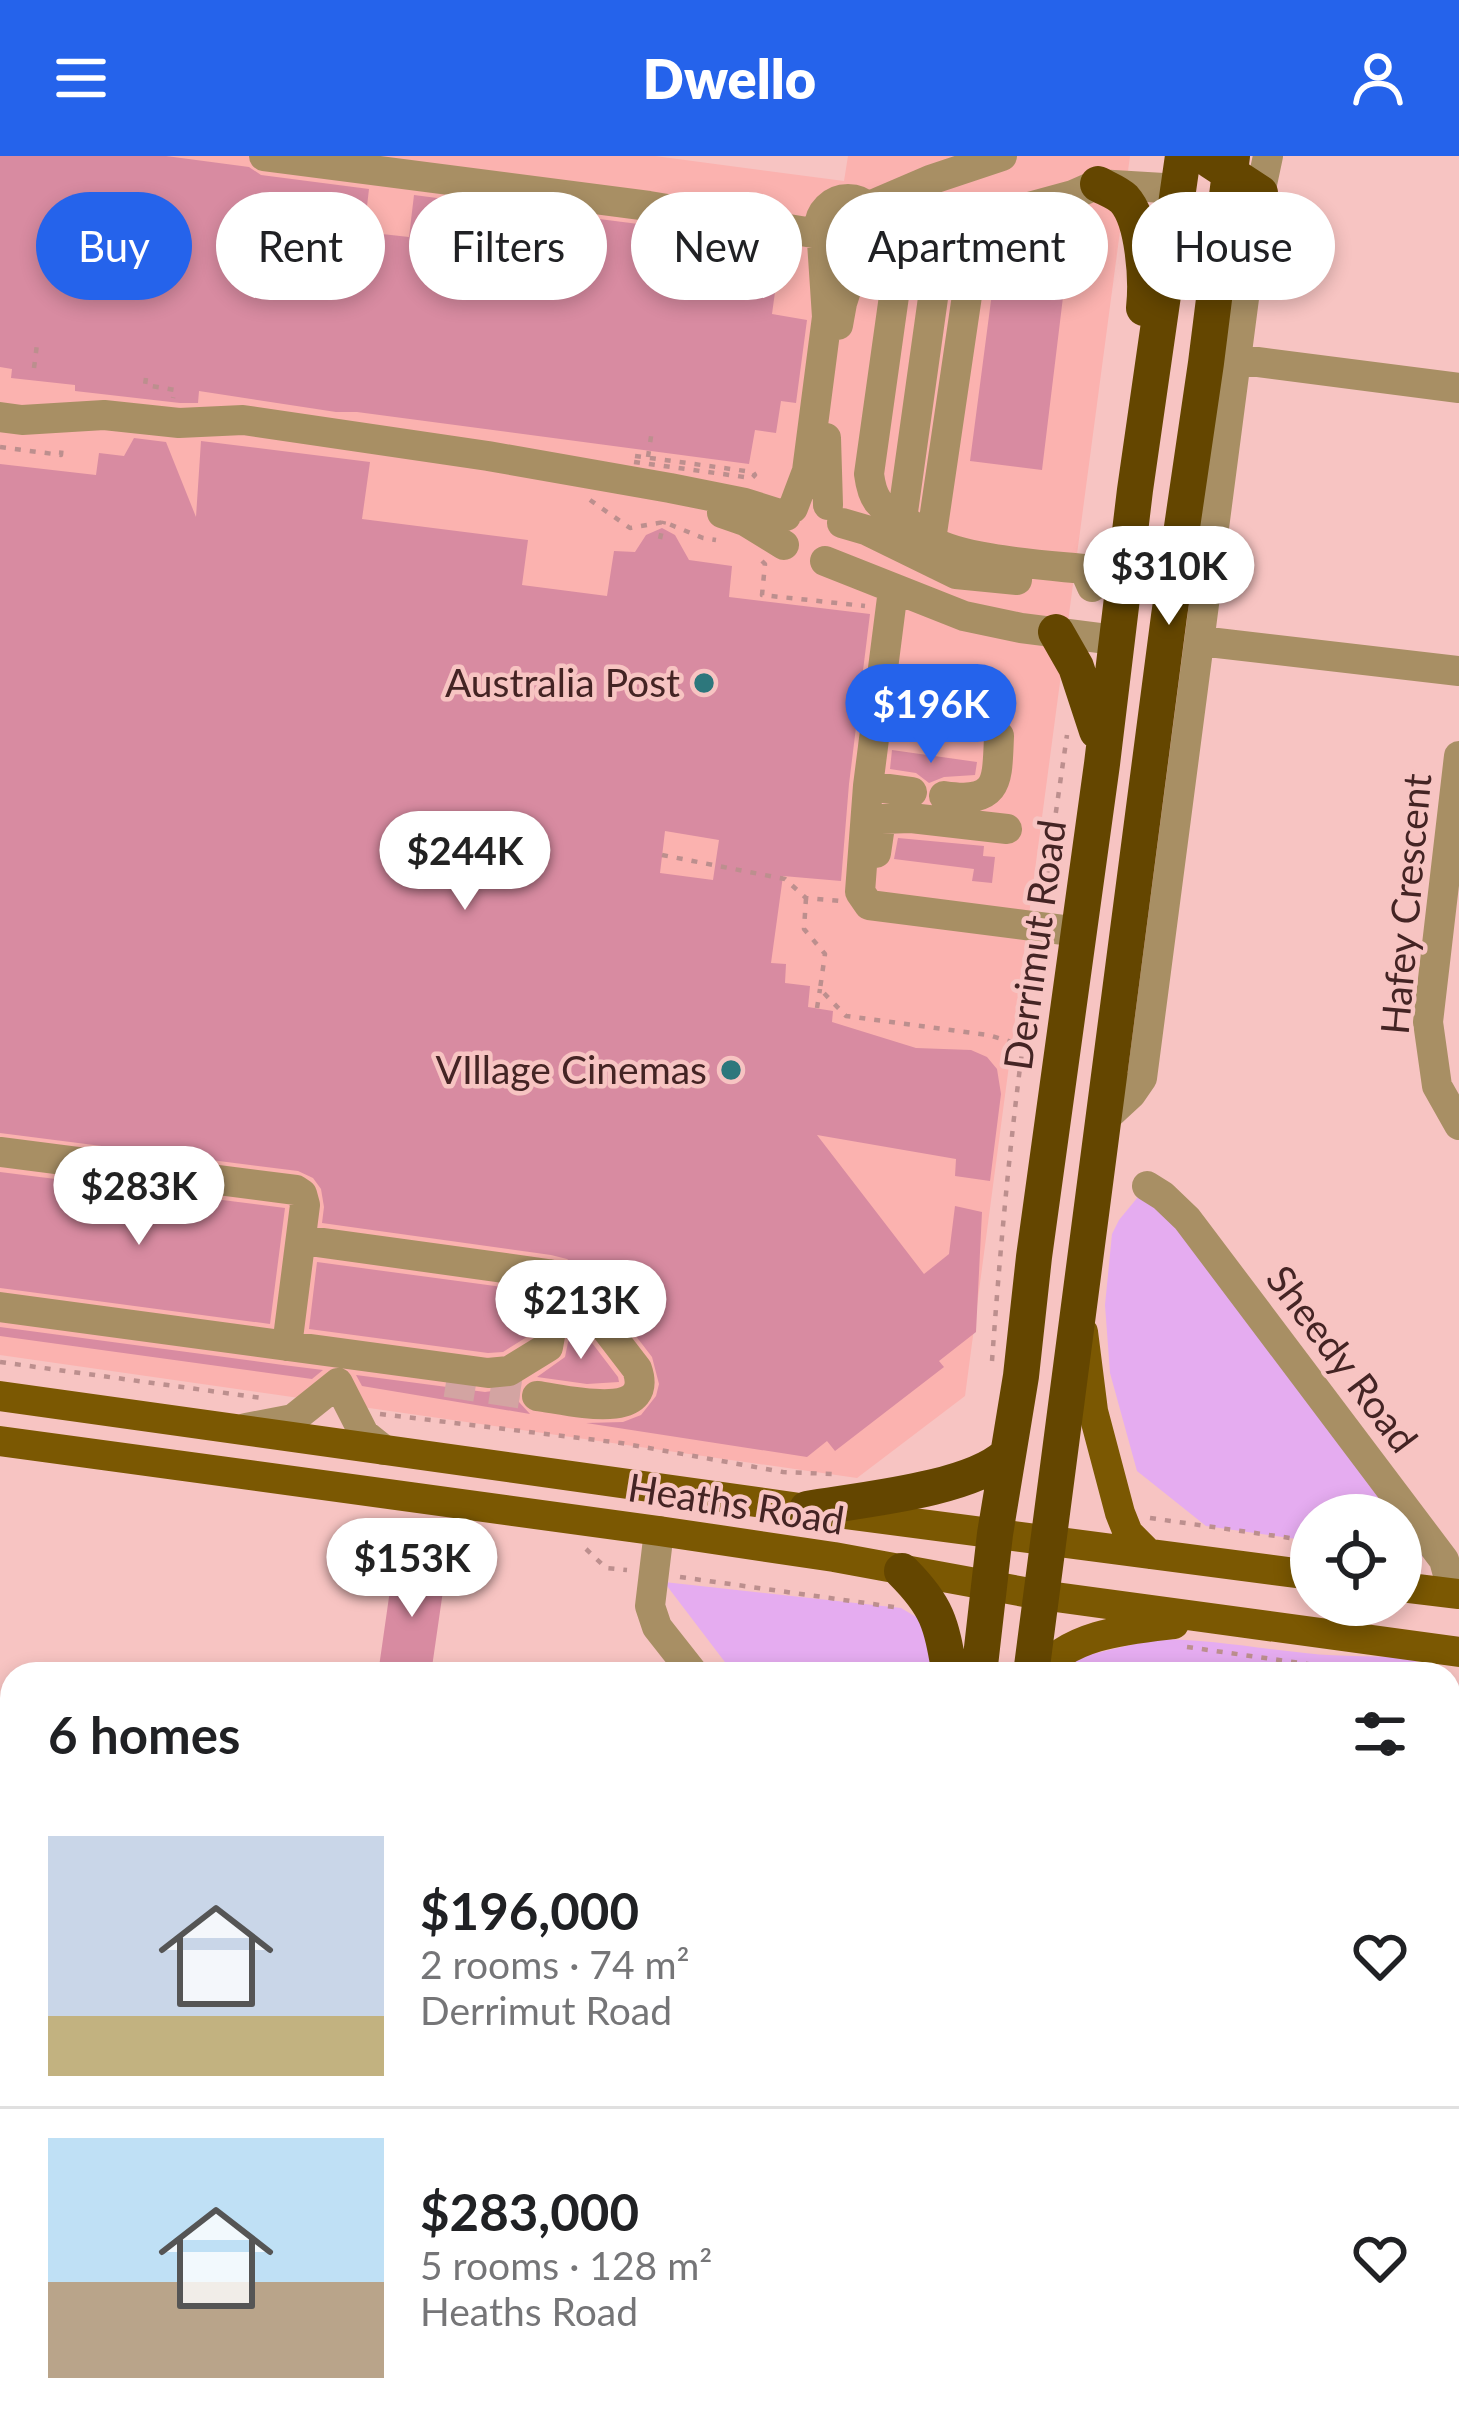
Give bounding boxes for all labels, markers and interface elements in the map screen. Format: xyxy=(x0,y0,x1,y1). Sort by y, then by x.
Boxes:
icon: menu xyxy=(48,45,114,111)
icon: person xyxy=(1345,45,1411,111)
text: Dwello xyxy=(643,46,816,111)
chip: Buy xyxy=(36,192,192,300)
chip: Rent xyxy=(216,192,385,300)
chip: Filters xyxy=(409,192,607,300)
chip: New xyxy=(631,192,802,300)
chip: Apartment xyxy=(826,192,1108,300)
chip: House xyxy=(1132,192,1335,300)
pin: $310K xyxy=(1085,526,1253,628)
text: $310K xyxy=(1110,542,1228,588)
place label: Australia Post xyxy=(445,659,680,705)
pin: $196K xyxy=(847,664,1015,766)
marker: Australia Post xyxy=(691,670,717,696)
text: $196K xyxy=(872,680,990,726)
street label: Hafey Crescent xyxy=(1371,772,1439,1036)
pin: $244K xyxy=(381,811,549,913)
street label: Derrimut Road xyxy=(994,817,1074,1073)
text: $244K xyxy=(406,827,524,873)
place label: VIllage Cinemas xyxy=(436,1046,707,1092)
marker: VIllage Cinemas xyxy=(718,1057,744,1083)
pin: $283K xyxy=(55,1146,223,1248)
text: $283K xyxy=(80,1162,198,1208)
street label: Sheedy Road xyxy=(1258,1256,1428,1461)
pin: $213K xyxy=(497,1260,665,1362)
text: $213K xyxy=(522,1276,640,1322)
street label: Heaths Road xyxy=(625,1463,847,1543)
map controls xyxy=(1290,1494,1422,1626)
button: locate xyxy=(1290,1494,1422,1626)
pin: $153K xyxy=(328,1518,496,1620)
text: $153K xyxy=(353,1534,471,1580)
icon: filters xyxy=(1347,1701,1413,1767)
text: 6 homes xyxy=(48,1704,240,1765)
text: $196,000 xyxy=(420,1880,639,1941)
icon: home xyxy=(144,1884,288,2028)
icon: heart xyxy=(1347,1923,1413,1989)
text: 2 rooms · 74 m² xyxy=(420,1941,690,1987)
text: Derrimut Road xyxy=(420,1987,672,2033)
text: $283,000 xyxy=(420,2181,639,2242)
icon: home xyxy=(144,2186,288,2330)
icon: heart xyxy=(1347,2225,1413,2291)
text: 5 rooms · 128 m² xyxy=(420,2242,712,2288)
text: Heaths Road xyxy=(420,2288,638,2334)

